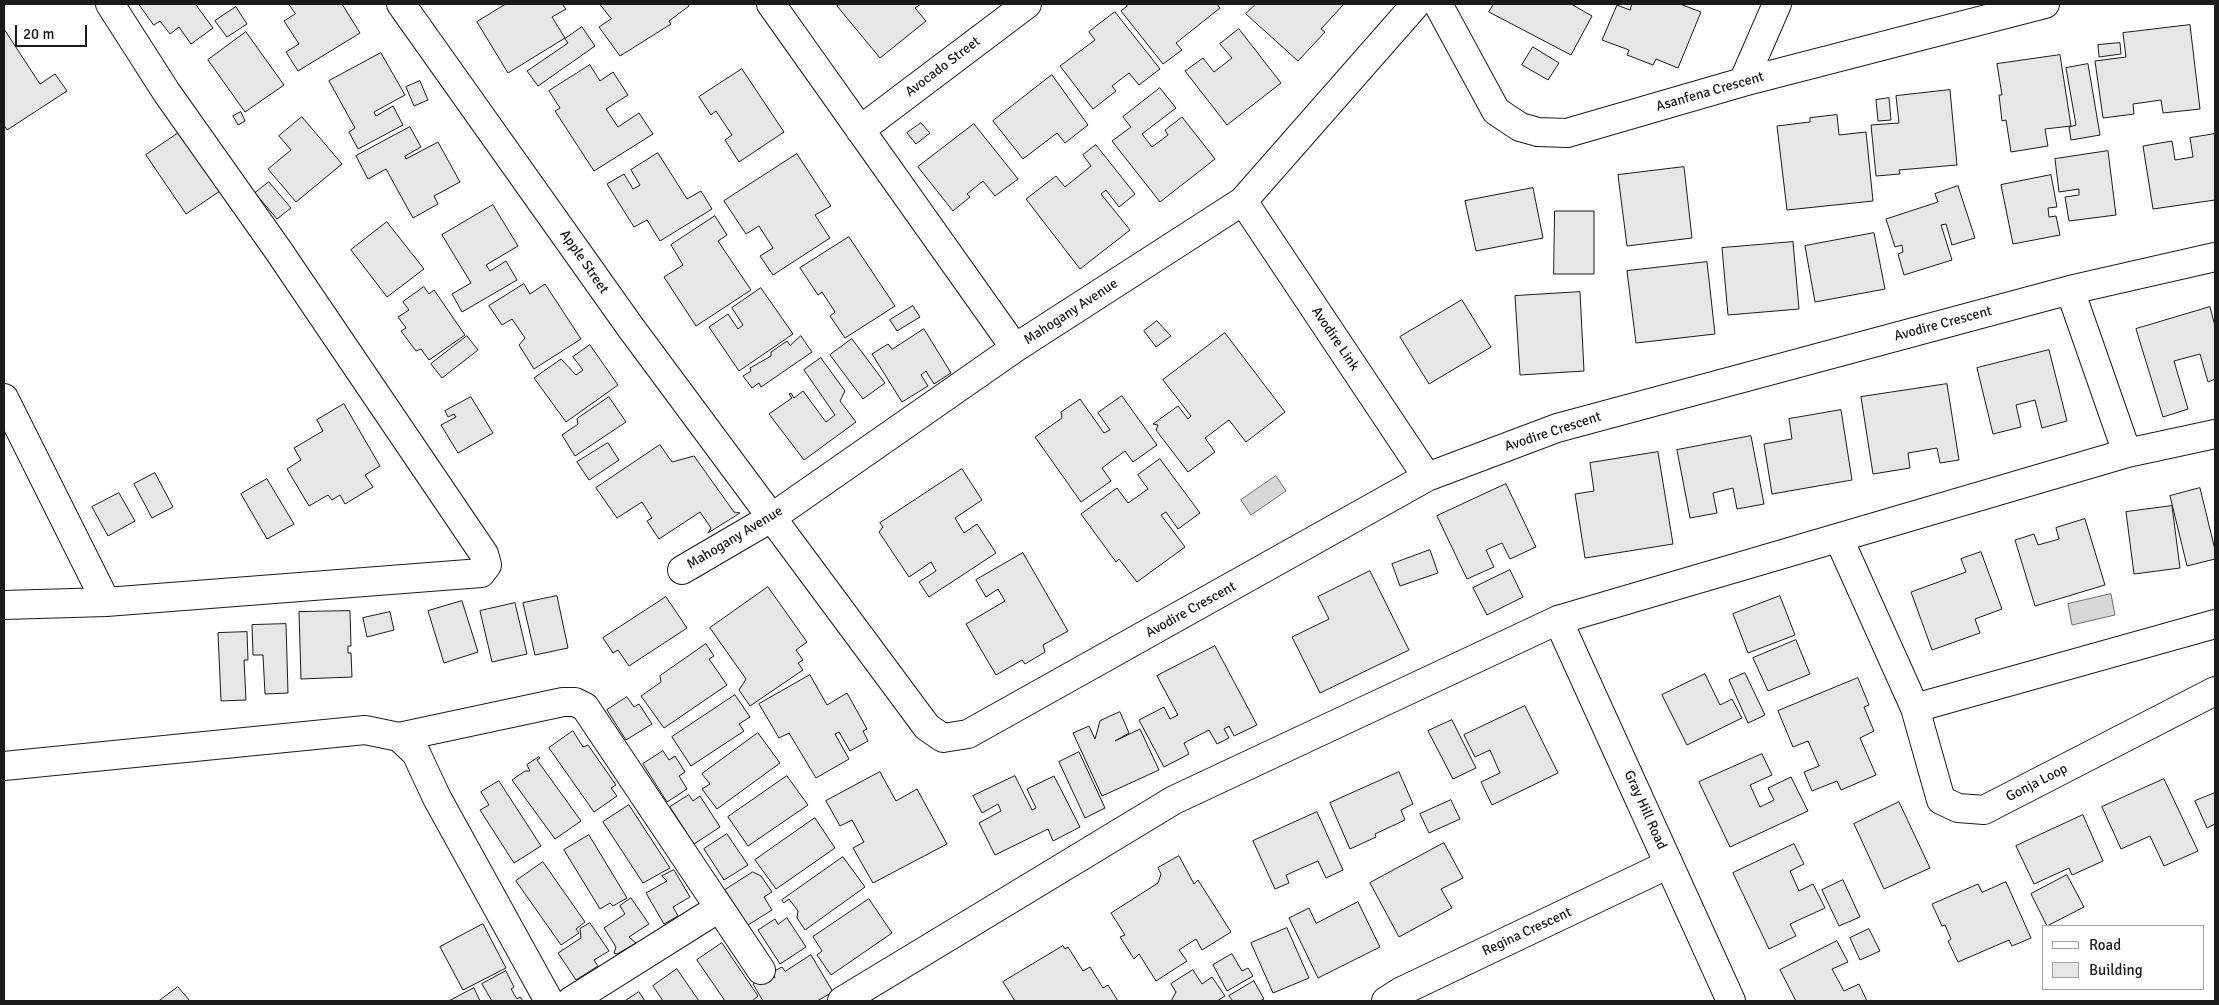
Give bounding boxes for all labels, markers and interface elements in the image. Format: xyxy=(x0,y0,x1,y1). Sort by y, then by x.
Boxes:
scale bar xyxy=(18,15,90,47)
text: 20 m xyxy=(23,25,54,43)
street label: Avocado Street xyxy=(902,33,984,101)
street label: Asanfena Crescent xyxy=(1654,69,1766,115)
street label: Apple Street xyxy=(556,227,612,297)
street label: Mahogany Avenue xyxy=(1021,275,1121,349)
street label: Avodire Crescent xyxy=(1892,303,1994,345)
street label: Avodire Link xyxy=(1308,304,1362,374)
street label: Avodire Crescent xyxy=(1503,408,1603,456)
street label: Mahogany Avenue xyxy=(684,503,786,573)
street label: Avodire Crescent xyxy=(1143,578,1239,642)
street label: Gonja Loop xyxy=(2003,760,2071,806)
street label: Gray Hill Road xyxy=(1620,768,1670,852)
street label: Regina Crescent xyxy=(1480,904,1574,960)
legend xyxy=(2042,925,2204,990)
text: Road xyxy=(2089,936,2121,954)
text: Building xyxy=(2089,961,2143,979)

